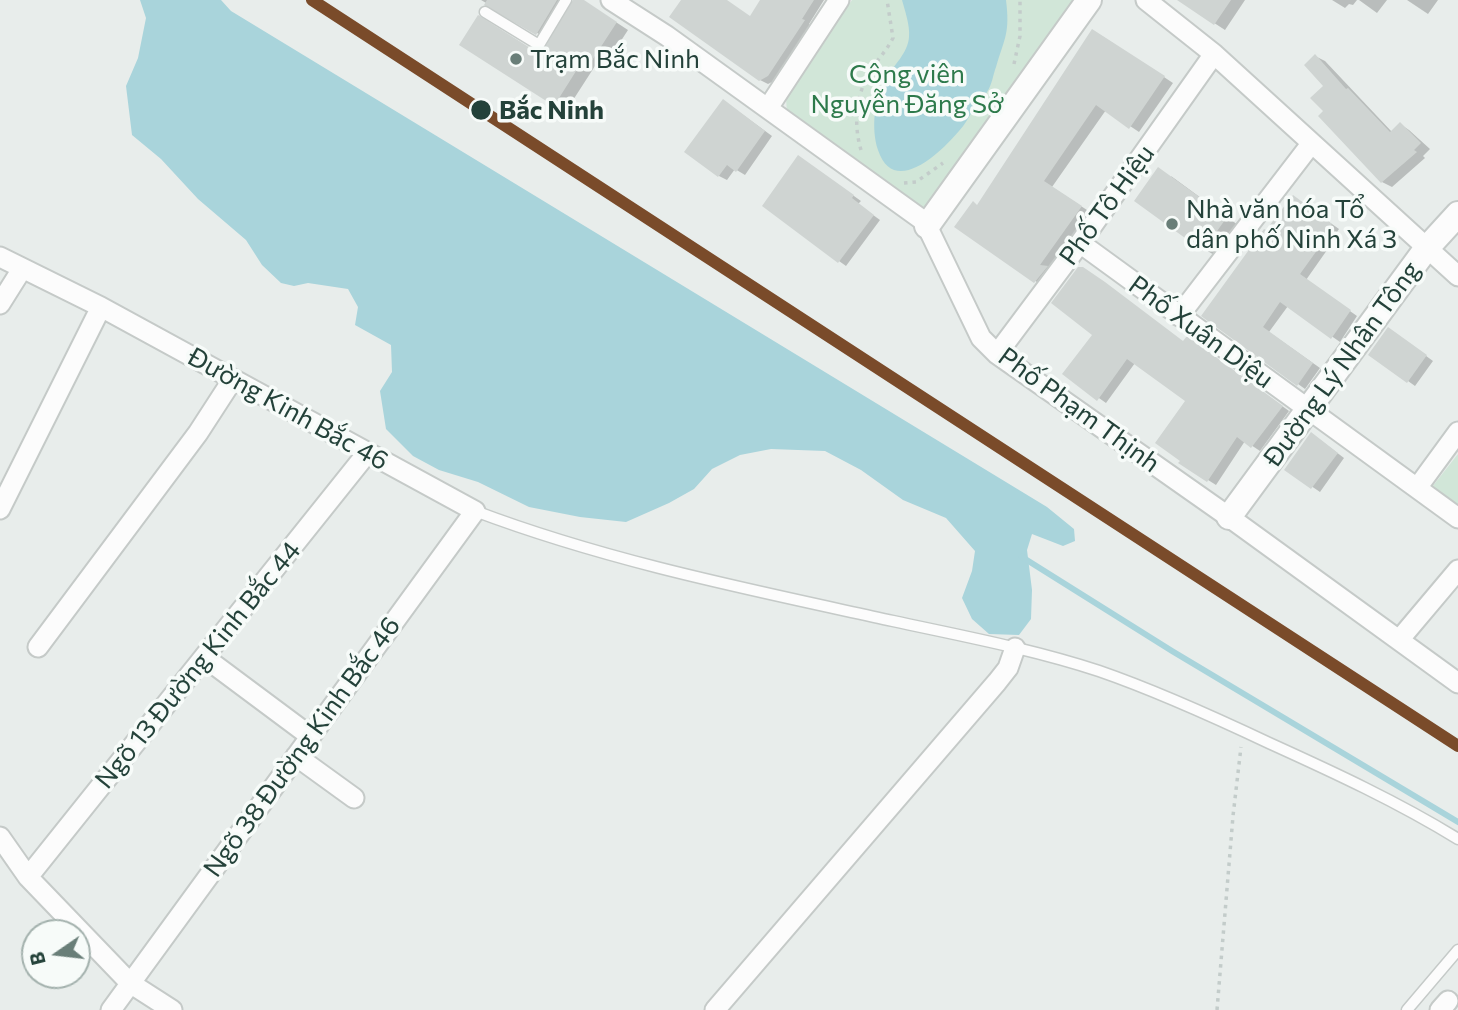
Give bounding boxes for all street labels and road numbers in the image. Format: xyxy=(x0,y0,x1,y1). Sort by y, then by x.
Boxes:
street label: Phố Tô Hiệu xyxy=(1053,139,1161,271)
street label: Đường Lý Nhân Tông xyxy=(1257,255,1427,473)
street label: Phố Xuân Diệu xyxy=(1123,269,1279,395)
street label: Đường Kinh Bắc 46 xyxy=(182,341,394,477)
street label: Phố Phạm Thịnh xyxy=(992,341,1166,479)
street label: Ngõ 13 Đường Kinh Bắc 44 xyxy=(89,535,307,795)
street label: Ngõ 38 Đường Kinh Bắc 46 xyxy=(197,611,407,883)

